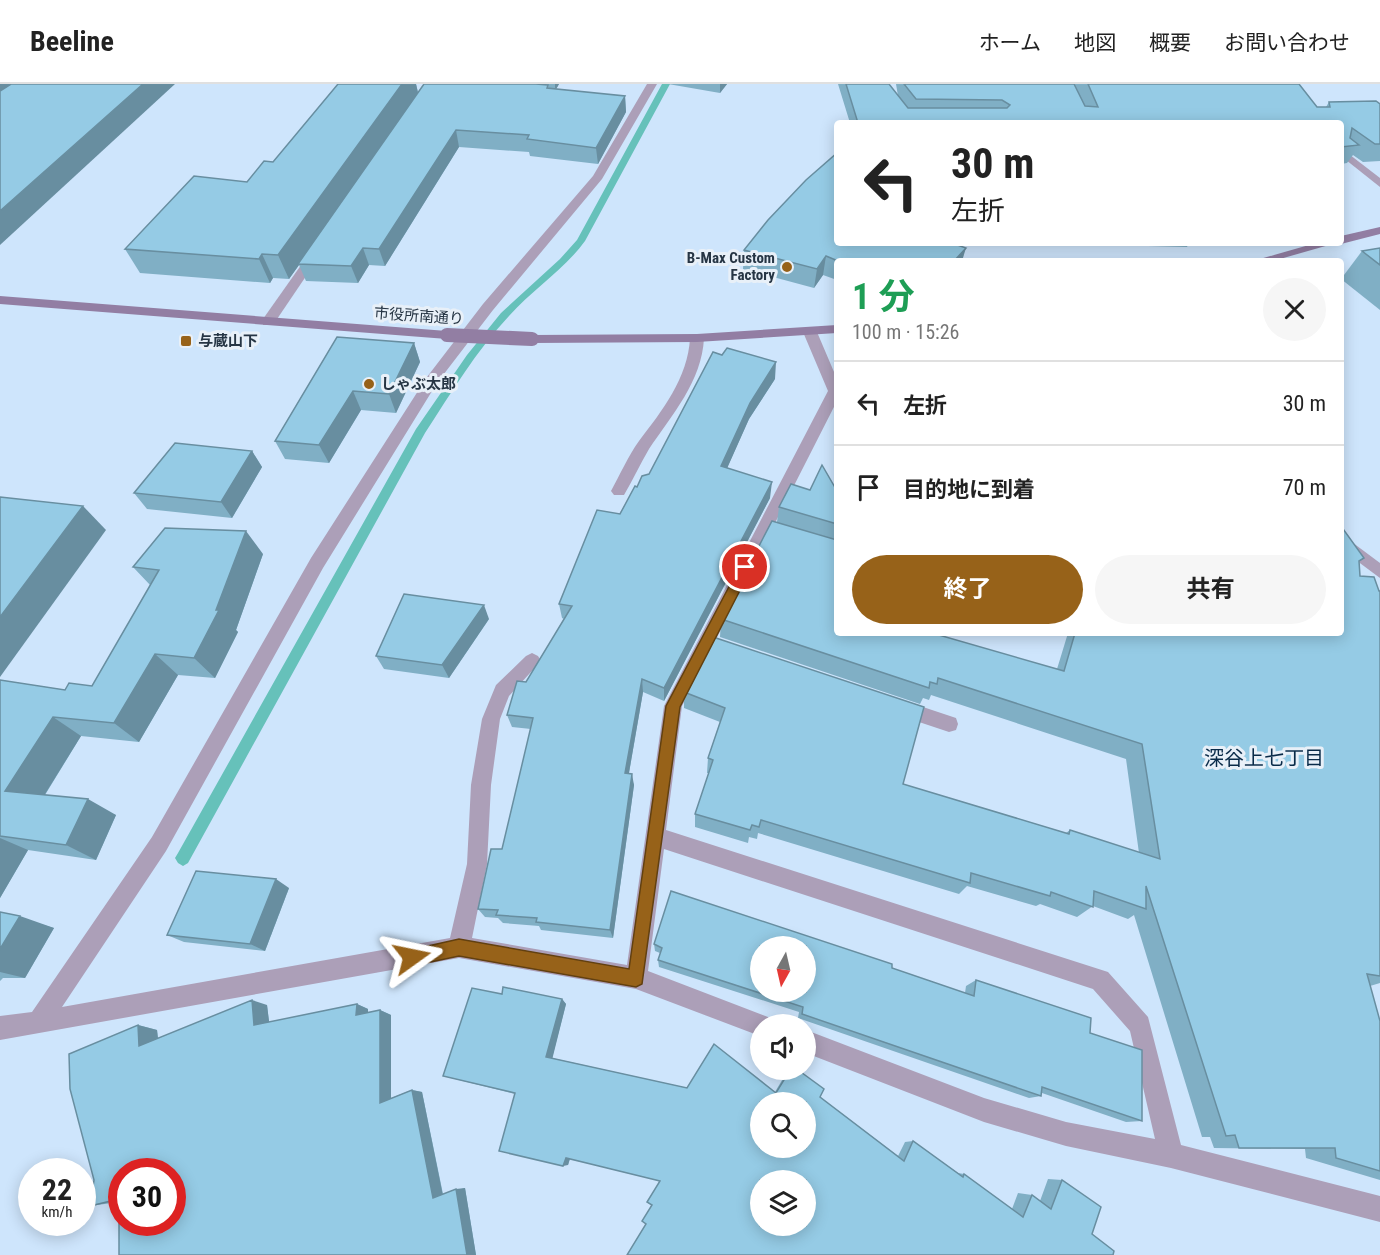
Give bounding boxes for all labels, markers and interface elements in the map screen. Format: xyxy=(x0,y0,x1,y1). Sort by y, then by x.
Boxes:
text: Beeline xyxy=(30,25,114,58)
text: ホーム xyxy=(979,31,1041,55)
text: 地図 xyxy=(1074,31,1116,55)
text: 概要 xyxy=(1149,31,1191,55)
text: お問い合わせ xyxy=(1224,31,1350,55)
text: 30 m xyxy=(951,139,1034,188)
icon: left xyxy=(852,144,930,222)
text: 左折 xyxy=(951,195,1005,227)
place label: B-Max Custom Factory xyxy=(687,249,775,284)
marker: B-Max Custom Factory xyxy=(780,260,794,274)
text: 1 分 xyxy=(852,276,915,318)
button: close xyxy=(1263,278,1326,341)
street label: 市役所南通り xyxy=(373,304,465,328)
text: 100 m · 15:26 xyxy=(852,320,959,344)
place label: 与蔵山下 xyxy=(198,332,258,350)
marker: 与蔵山下 xyxy=(179,334,193,348)
place label: しゃぶ太郎 xyxy=(381,375,456,393)
marker: しゃぶ太郎 xyxy=(362,377,376,391)
icon: left xyxy=(852,387,885,420)
text: 30 m xyxy=(1283,391,1326,416)
text: 左折 xyxy=(903,393,947,418)
icon: arrive xyxy=(852,471,885,504)
text: 70 m xyxy=(1283,475,1326,500)
text: 目的地に到着 xyxy=(903,477,1035,502)
pin xyxy=(719,541,770,592)
icon: arrive xyxy=(728,550,761,583)
button: 終了 xyxy=(852,555,1083,624)
button: 共有 xyxy=(1095,555,1326,624)
district label: 深谷上七丁目 xyxy=(1204,746,1324,770)
position arrow xyxy=(380,925,444,989)
north arrow xyxy=(750,936,816,1002)
map controls xyxy=(750,936,816,1236)
button: sound xyxy=(750,1014,816,1080)
button: search xyxy=(750,1092,816,1158)
speed limit sign: 30 xyxy=(108,1158,186,1236)
button: layers xyxy=(750,1170,816,1236)
text: 22 xyxy=(42,1172,72,1207)
text: km/h xyxy=(42,1203,72,1221)

